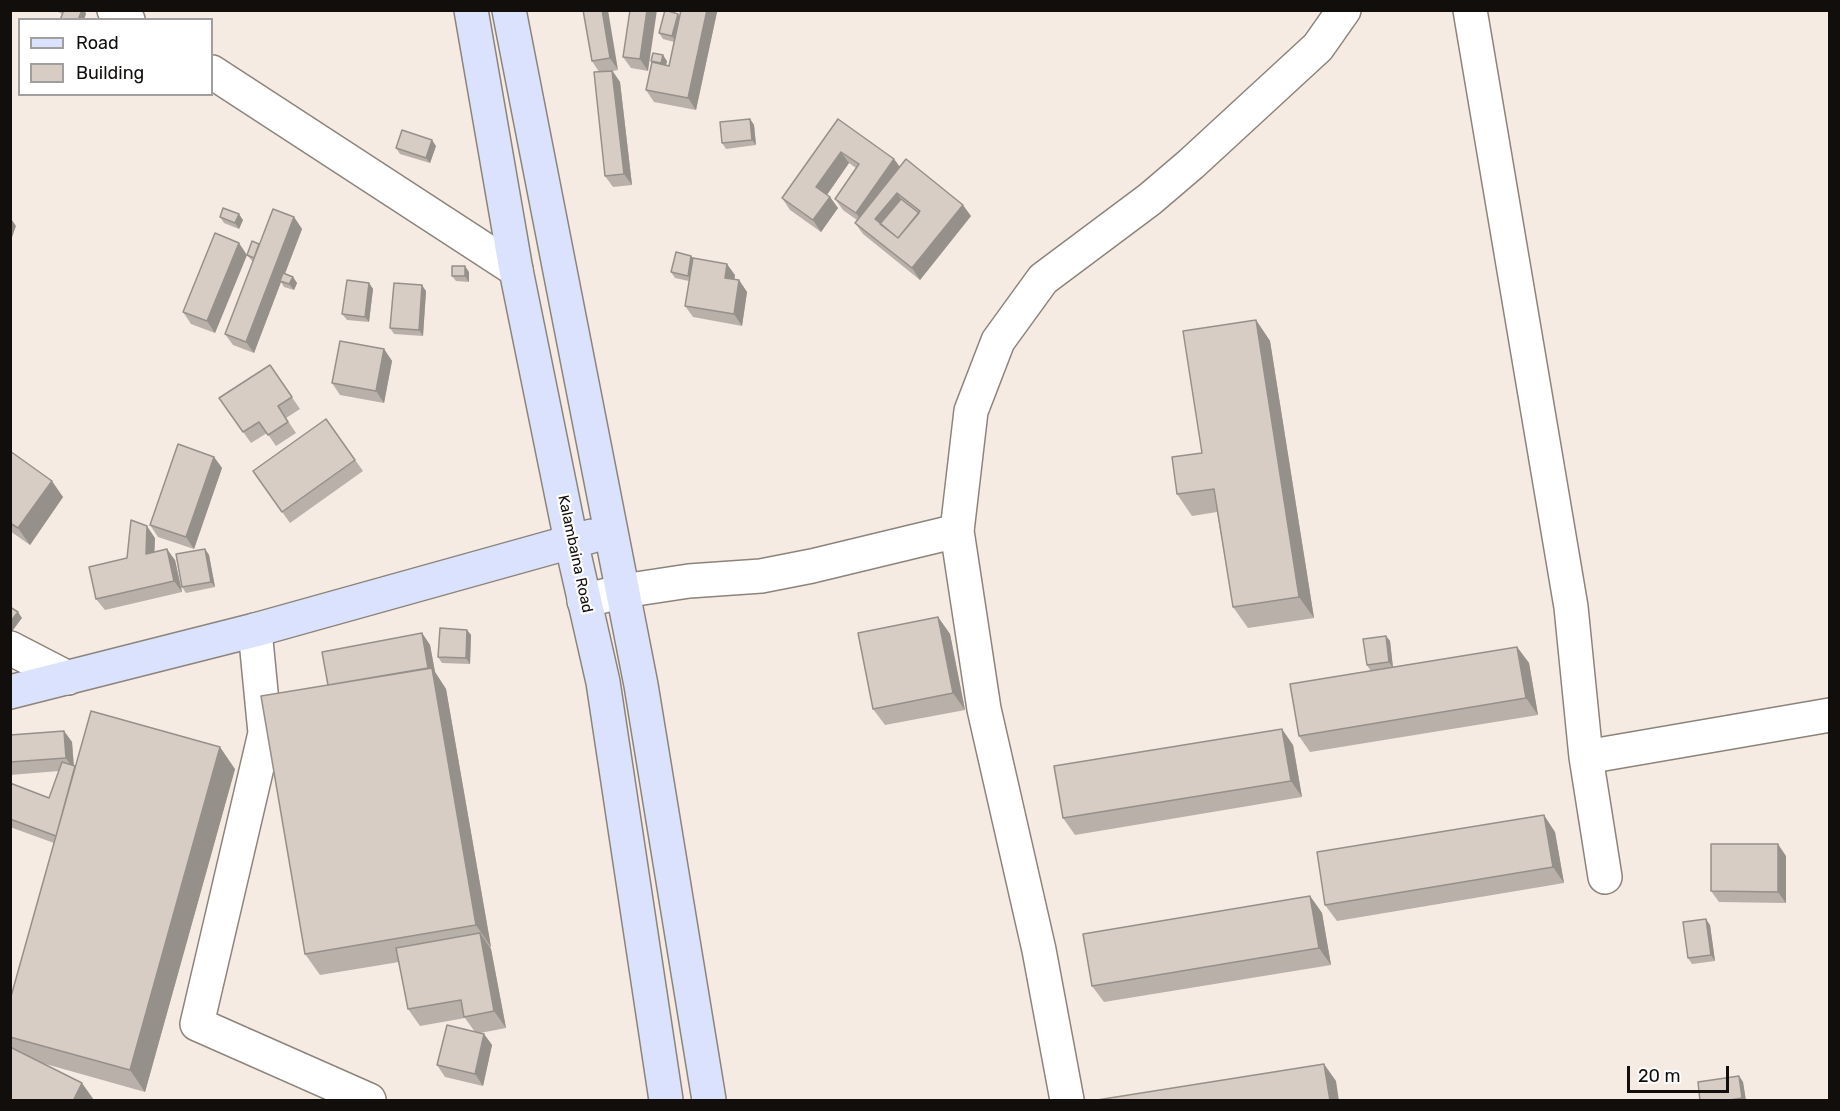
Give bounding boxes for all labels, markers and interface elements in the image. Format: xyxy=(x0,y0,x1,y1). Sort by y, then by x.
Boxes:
legend xyxy=(18,18,213,96)
text: Road xyxy=(76,32,119,54)
text: Building xyxy=(76,62,144,84)
street label: Kalambaina Road xyxy=(554,494,596,614)
scale bar xyxy=(1630,1054,1732,1092)
text: 20 m xyxy=(1638,1065,1680,1087)

